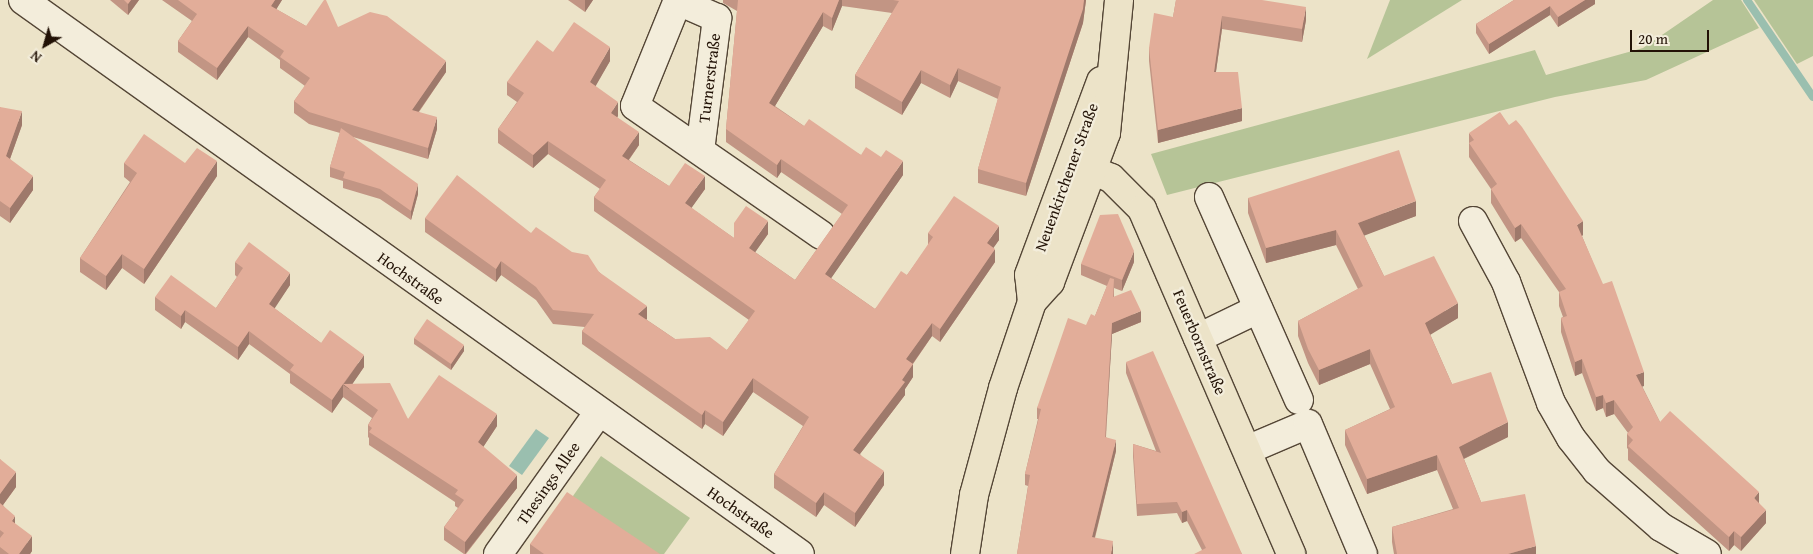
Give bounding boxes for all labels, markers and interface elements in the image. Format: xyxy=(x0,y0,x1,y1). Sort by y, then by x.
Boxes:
north arrow xyxy=(20,20,70,70)
scale bar xyxy=(1633,20,1712,52)
text: 20 m xyxy=(1638,28,1668,49)
street label: Turnerstraße xyxy=(694,32,724,124)
text: N xyxy=(26,46,46,68)
street label: Neuenkirchener Straße xyxy=(1030,100,1102,254)
street label: Hochstraße xyxy=(374,247,448,309)
street label: Feuerbornstraße xyxy=(1169,287,1231,397)
street label: Thesings Allee xyxy=(512,438,584,528)
street label: Hochstraße xyxy=(704,482,778,542)

